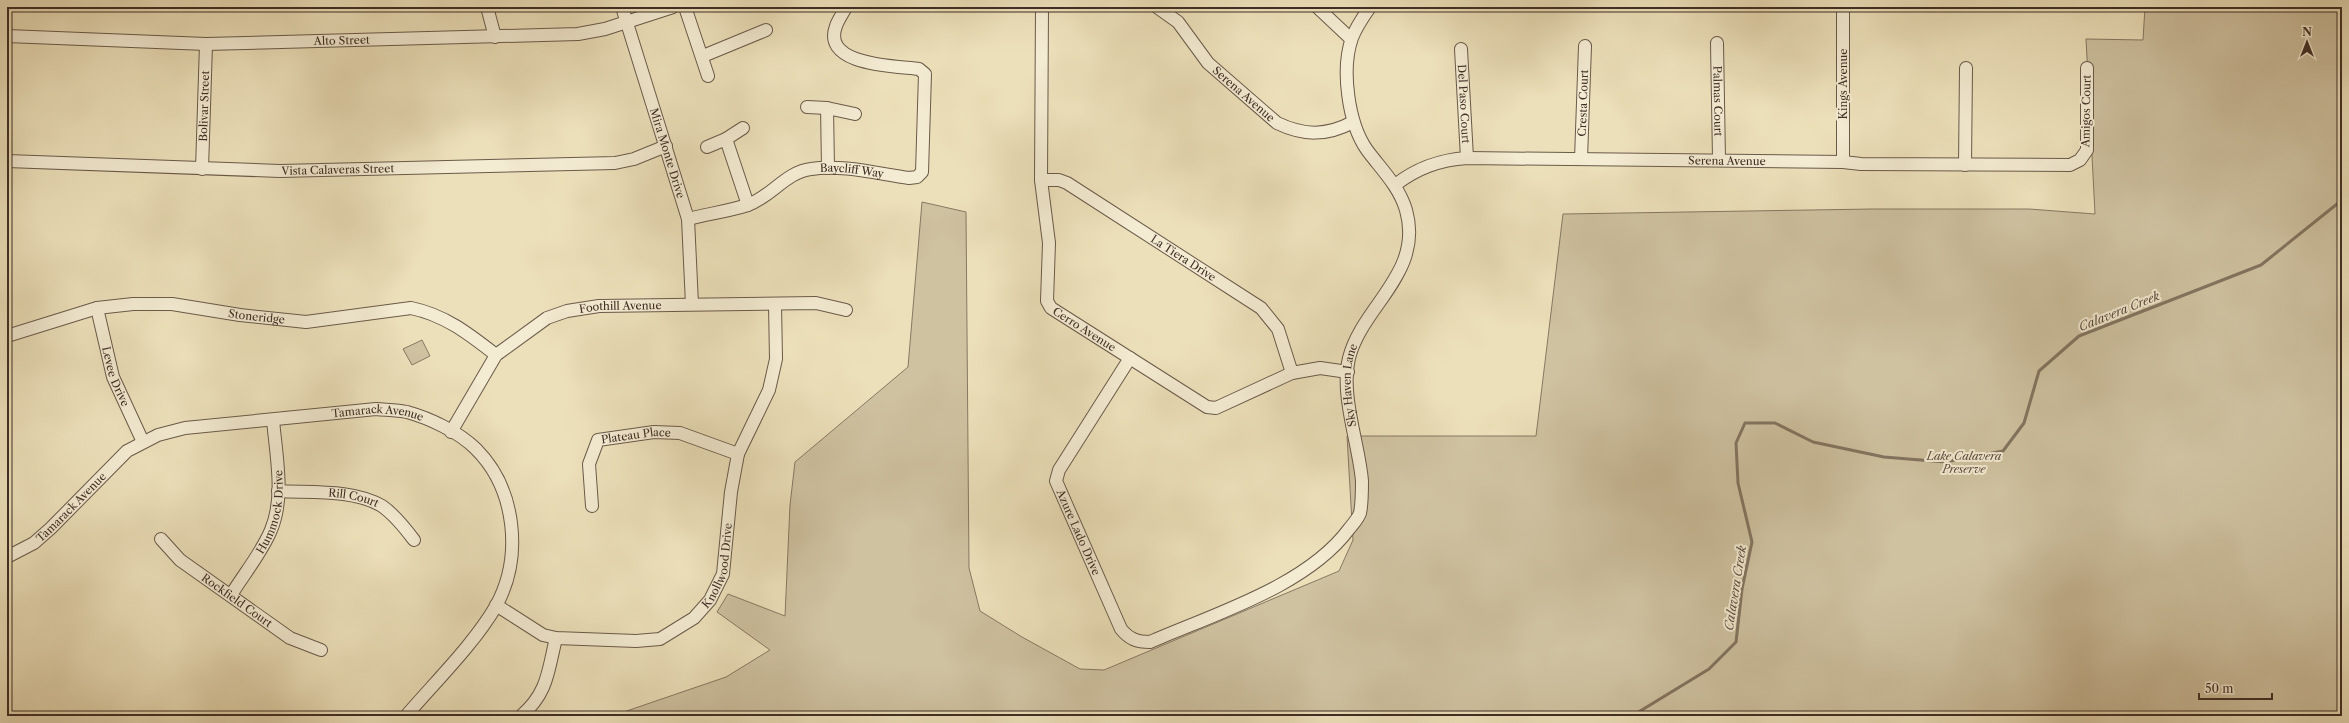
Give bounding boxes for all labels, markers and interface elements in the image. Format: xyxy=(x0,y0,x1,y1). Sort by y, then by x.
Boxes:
north arrow xyxy=(2287,22,2327,62)
text: N xyxy=(2302,25,2312,39)
street label: Alto Street xyxy=(312,33,370,48)
street label: Kings Avenue xyxy=(1836,49,1850,119)
street label: Serena Avenue xyxy=(1210,63,1278,125)
street label: Del Paso Court xyxy=(1455,64,1473,144)
street label: Palmas Court xyxy=(1710,66,1726,136)
street label: Cresta Court xyxy=(1575,69,1591,137)
street label: Bolivar Street xyxy=(196,70,212,142)
street label: Amigos Court xyxy=(2078,75,2094,148)
street label: Mira Monte Drive xyxy=(647,106,688,200)
street label: Serena Avenue xyxy=(1688,153,1766,168)
street label: Vista Calaveras Street xyxy=(280,161,394,178)
street label: Baycliff Way xyxy=(820,161,886,181)
street label: La Tiera Drive xyxy=(1148,232,1219,284)
water label: Calavera Creek xyxy=(2076,288,2162,334)
street label: Foothill Avenue xyxy=(578,298,662,316)
street label: Cerro Avenue xyxy=(1050,304,1118,354)
street label: Stoneridge xyxy=(227,306,286,327)
street label: Sky Haven Lane xyxy=(1340,341,1360,428)
street label: Levee Drive xyxy=(99,345,133,409)
street label: Tamarack Avenue xyxy=(331,402,426,424)
street label: Plateau Place xyxy=(600,425,671,446)
park label: Lake Calavera Preserve xyxy=(1926,449,2002,476)
street label: Tamarack Avenue xyxy=(33,469,109,545)
street label: Hummock Drive xyxy=(253,470,286,556)
street label: Rill Court xyxy=(328,486,381,510)
street label: Azure Lado Drive xyxy=(1053,486,1103,577)
street label: Knollwood Drive xyxy=(699,522,735,611)
water label: Calavera Creek xyxy=(1721,544,1749,632)
street label: Rockfield Court xyxy=(199,570,275,630)
scale bar xyxy=(2199,675,2272,701)
text: 50 m xyxy=(2205,681,2234,696)

